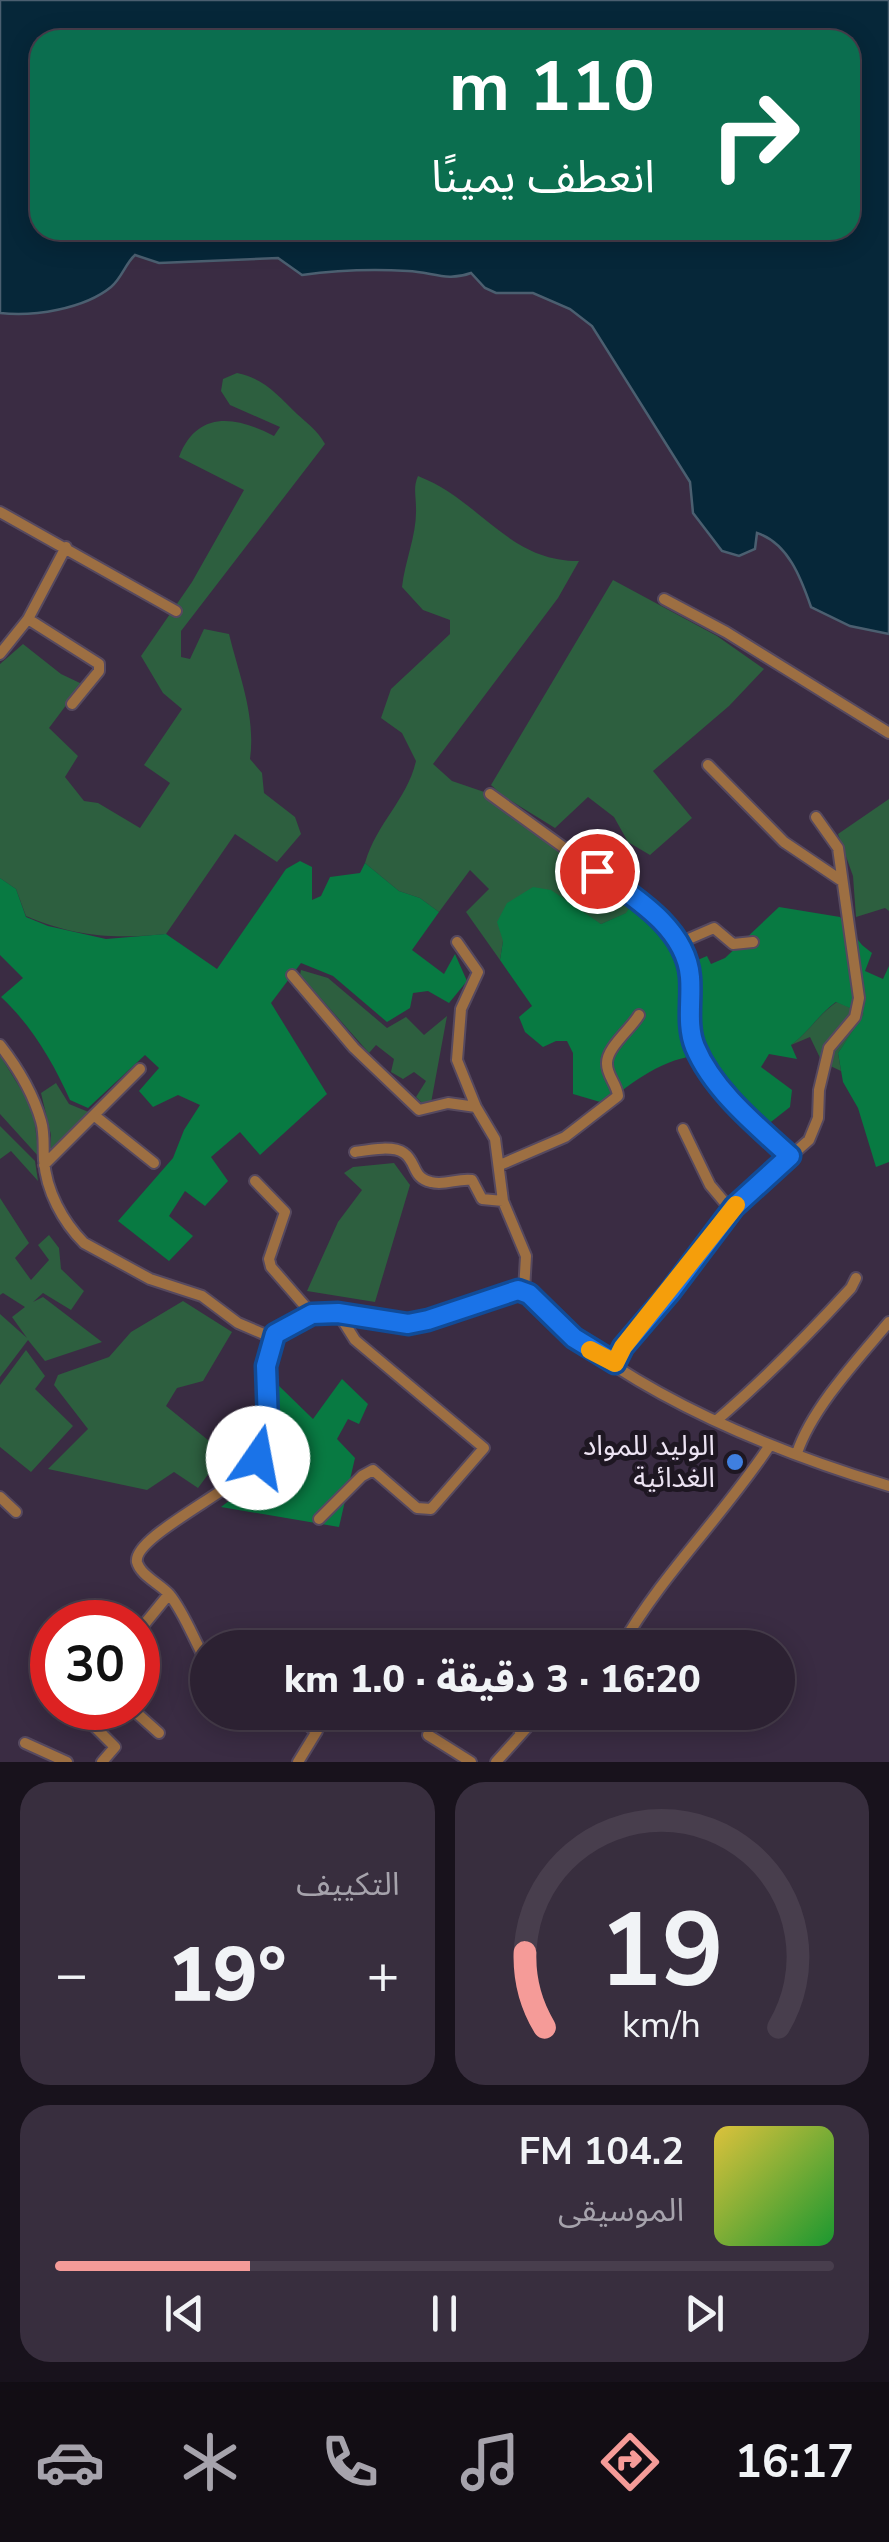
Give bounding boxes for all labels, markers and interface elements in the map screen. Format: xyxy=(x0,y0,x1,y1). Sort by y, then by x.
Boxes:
text: 110 m xyxy=(449,39,655,135)
icon: right xyxy=(690,70,820,200)
text: انعطف يمينًا xyxy=(431,147,655,208)
pin xyxy=(555,829,640,914)
icon: arrive xyxy=(570,844,625,899)
position arrow xyxy=(206,1406,310,1510)
place label: الوليد للمواد الغدائية xyxy=(583,1427,715,1497)
marker: الوليد للمواد الغدائية xyxy=(724,1451,746,1473)
speed limit sign: 30 xyxy=(30,1600,160,1730)
text: 16:20 · 3 دقيقة · 1.0 km xyxy=(284,1654,701,1705)
text: التكييف xyxy=(296,1863,400,1906)
text: 19 xyxy=(599,1880,724,2022)
text: 19° xyxy=(168,1924,287,2026)
text: − xyxy=(55,1937,88,2012)
text: + xyxy=(366,1937,400,2012)
text: km/h xyxy=(622,2001,701,2050)
text: 104.2 FM xyxy=(519,2126,684,2177)
text: الموسيقى xyxy=(558,2189,684,2232)
icon: previous xyxy=(157,2286,212,2341)
icon: pause xyxy=(417,2286,472,2341)
icon: next xyxy=(677,2286,732,2341)
icon: car xyxy=(35,2427,105,2497)
icon: climate xyxy=(175,2427,245,2497)
icon: phone xyxy=(315,2427,385,2497)
icon: music xyxy=(455,2427,525,2497)
icon: directions xyxy=(595,2427,665,2497)
text: 16:17 xyxy=(735,2432,854,2493)

